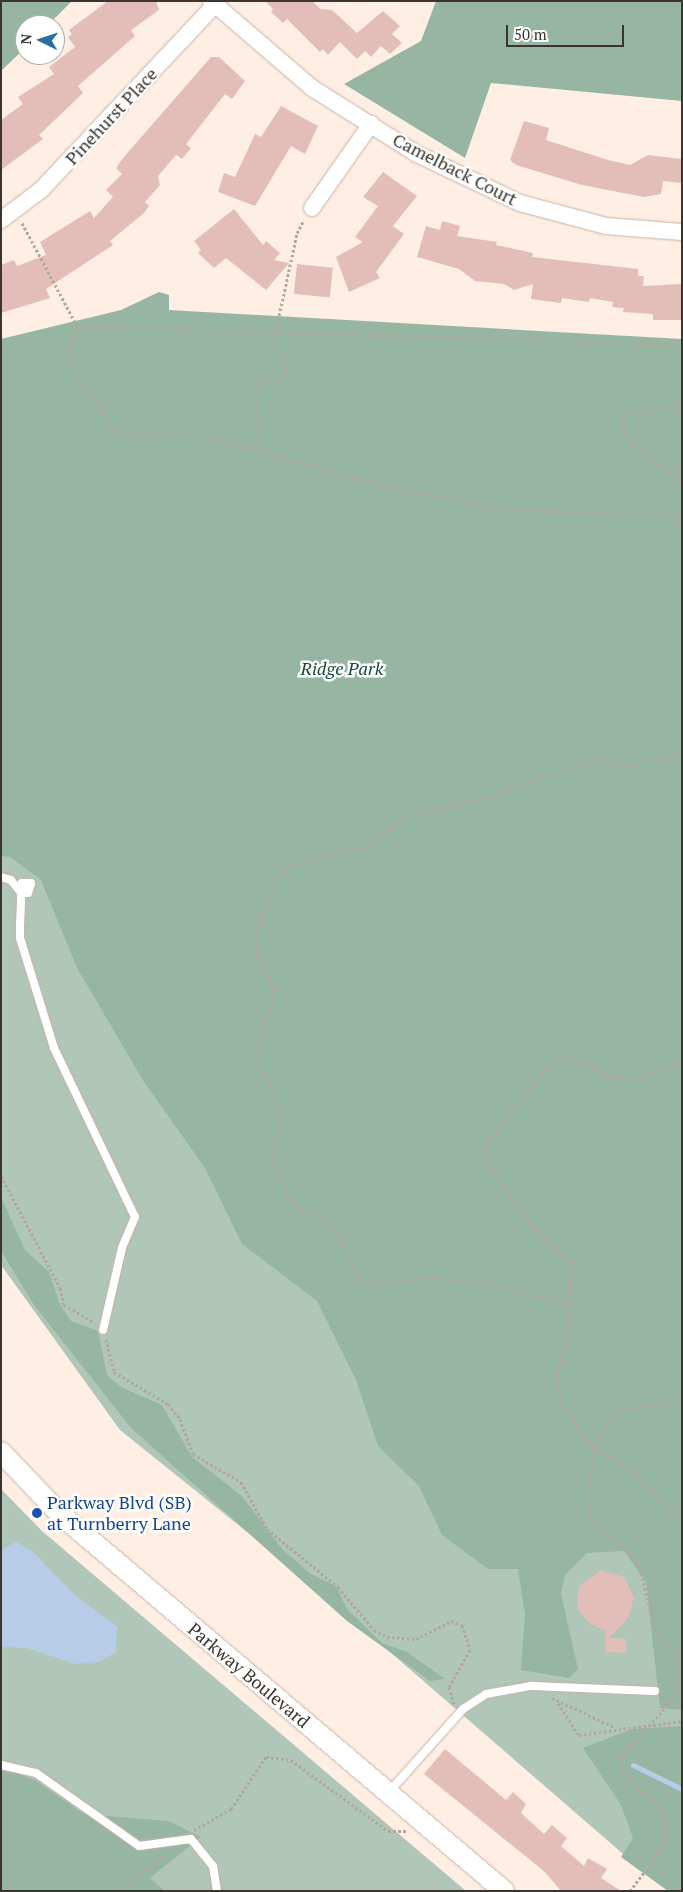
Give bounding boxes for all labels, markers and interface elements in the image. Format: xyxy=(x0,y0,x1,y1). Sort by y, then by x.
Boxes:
north arrow xyxy=(15,15,65,65)
scale bar xyxy=(508,15,626,47)
text: 50 m xyxy=(514,24,547,44)
text: N xyxy=(16,33,35,45)
street label: Pinehurst Place xyxy=(61,63,161,169)
street label: Camelback Court xyxy=(389,128,521,210)
park label: Ridge Park xyxy=(301,657,383,679)
place label: Parkway Blvd (SB) at Turnberry Lane xyxy=(47,1492,192,1535)
marker: Parkway Blvd (SB) at Turnberry Lane xyxy=(31,1507,43,1519)
street label: Parkway Boulevard xyxy=(184,1618,314,1732)

